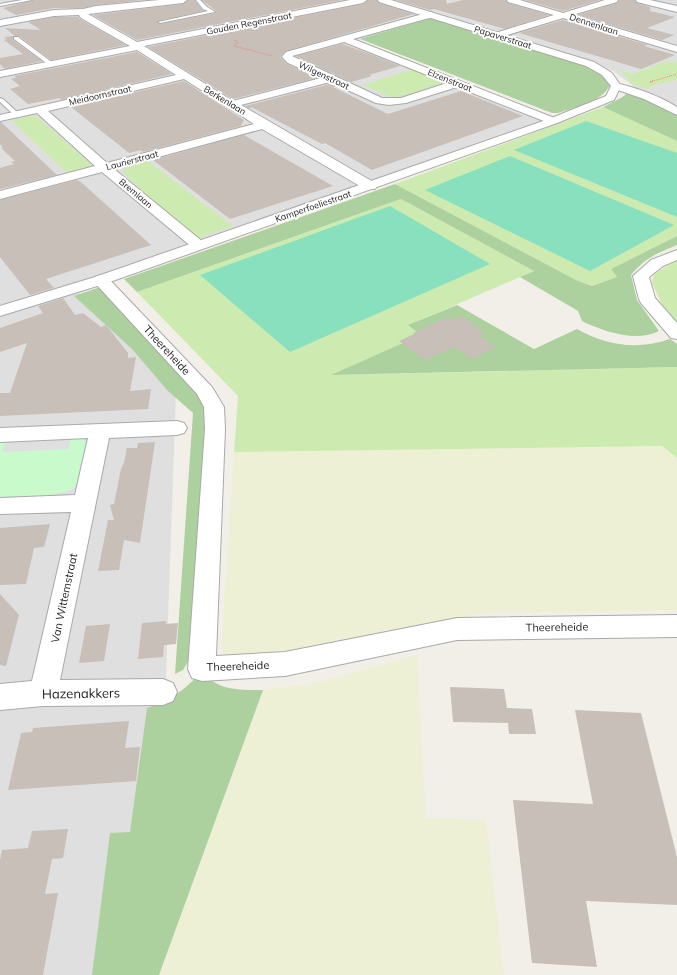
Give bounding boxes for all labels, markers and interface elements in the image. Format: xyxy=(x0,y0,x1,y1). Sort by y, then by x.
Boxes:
street label: Gouden Regenstraat xyxy=(206,9,292,37)
street label: Dennenlaan xyxy=(568,11,620,37)
street label: Papaverstraat xyxy=(473,23,533,51)
street label: Wilgenstraat xyxy=(297,58,351,92)
street label: Elzenstraat xyxy=(426,66,474,94)
street label: Meidoornstraat xyxy=(68,82,132,108)
street label: Berkenlaan xyxy=(202,83,248,117)
street label: Laurierstraat xyxy=(105,148,159,172)
street label: Bremlaan xyxy=(117,176,155,210)
street label: Kamperfoeliestraat xyxy=(274,188,352,224)
street label: Theereheide xyxy=(141,322,193,378)
street label: Van Wittemstraat xyxy=(48,552,80,644)
street label: Theereheide xyxy=(526,619,588,635)
street label: Theereheide xyxy=(206,658,270,674)
street label: Hazenakkers xyxy=(42,684,120,702)

